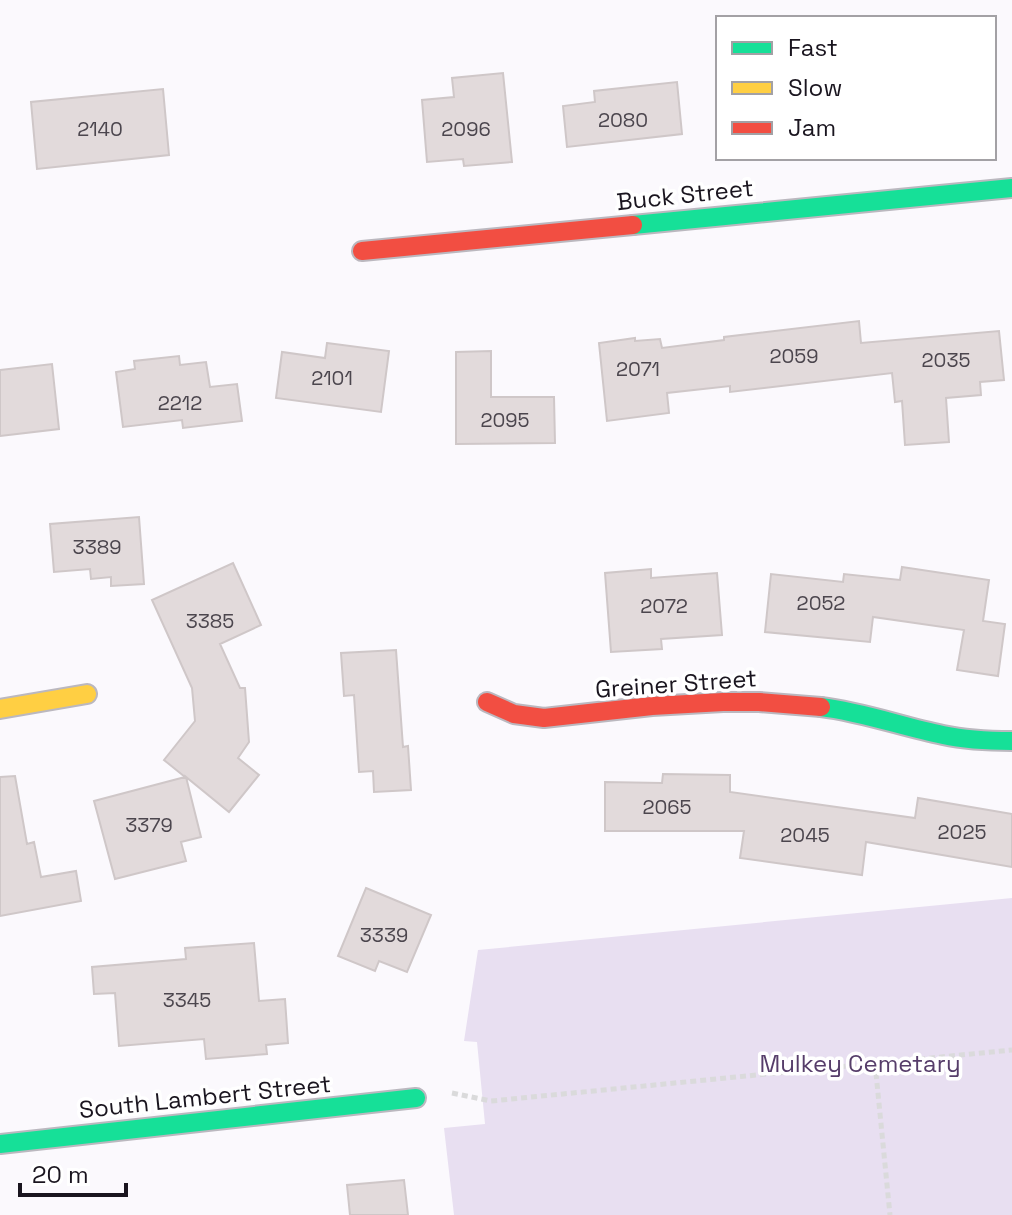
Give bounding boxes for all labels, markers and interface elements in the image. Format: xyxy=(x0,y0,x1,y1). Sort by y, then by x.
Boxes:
legend xyxy=(716,16,996,160)
text: Fast xyxy=(788,32,838,63)
text: Slow xyxy=(788,72,842,103)
house number: 2080 xyxy=(598,107,648,133)
text: Jam xyxy=(788,112,836,143)
house number: 2140 xyxy=(77,116,123,142)
house number: 2096 xyxy=(441,116,491,142)
street label: Buck Street xyxy=(615,172,755,217)
house number: 2059 xyxy=(769,343,819,369)
house number: 2035 xyxy=(922,347,970,373)
house number: 2071 xyxy=(616,356,660,382)
house number: 2101 xyxy=(311,365,353,391)
house number: 2212 xyxy=(158,390,202,416)
house number: 2095 xyxy=(480,407,530,433)
house number: 3389 xyxy=(73,534,121,560)
house number: 2052 xyxy=(797,590,845,616)
house number: 2072 xyxy=(640,593,688,619)
house number: 3385 xyxy=(186,608,234,634)
street label: Greiner Street xyxy=(594,662,758,705)
house number: 2065 xyxy=(642,794,692,820)
house number: 3379 xyxy=(125,812,173,838)
house number: 2025 xyxy=(938,819,986,845)
house number: 2045 xyxy=(780,822,830,848)
house number: 3339 xyxy=(360,922,408,948)
house number: 3345 xyxy=(163,987,211,1013)
park label: Mulkey Cemetary xyxy=(759,1048,961,1079)
street label: South Lambert Street xyxy=(78,1068,332,1125)
scale bar xyxy=(20,1147,126,1197)
text: 20 m xyxy=(32,1159,89,1190)

